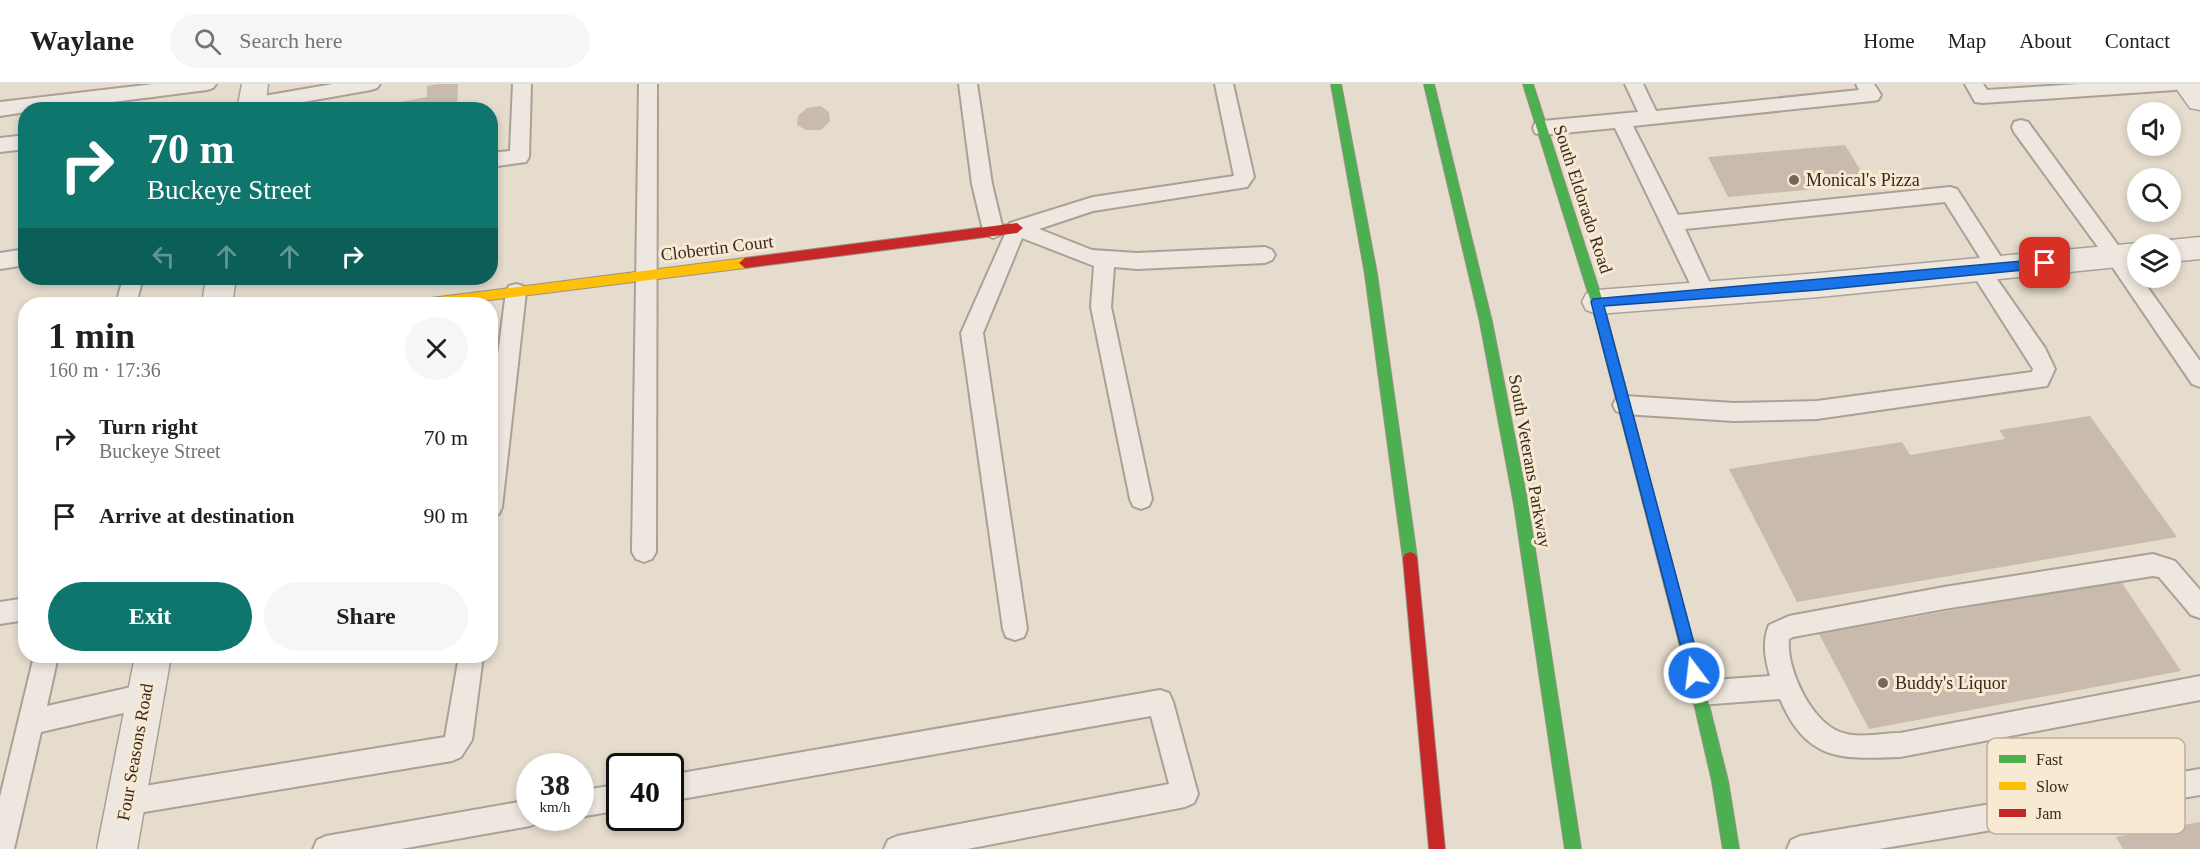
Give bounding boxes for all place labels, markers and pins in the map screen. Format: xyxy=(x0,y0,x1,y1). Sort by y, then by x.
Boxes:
place label: Monical's Pizza xyxy=(1806,170,1920,190)
marker: Monical's Pizza xyxy=(1787,173,1801,187)
pin xyxy=(2019,237,2070,288)
place label: Buddy's Liquor xyxy=(1895,673,2007,693)
marker: Buddy's Liquor xyxy=(1876,676,1890,690)

